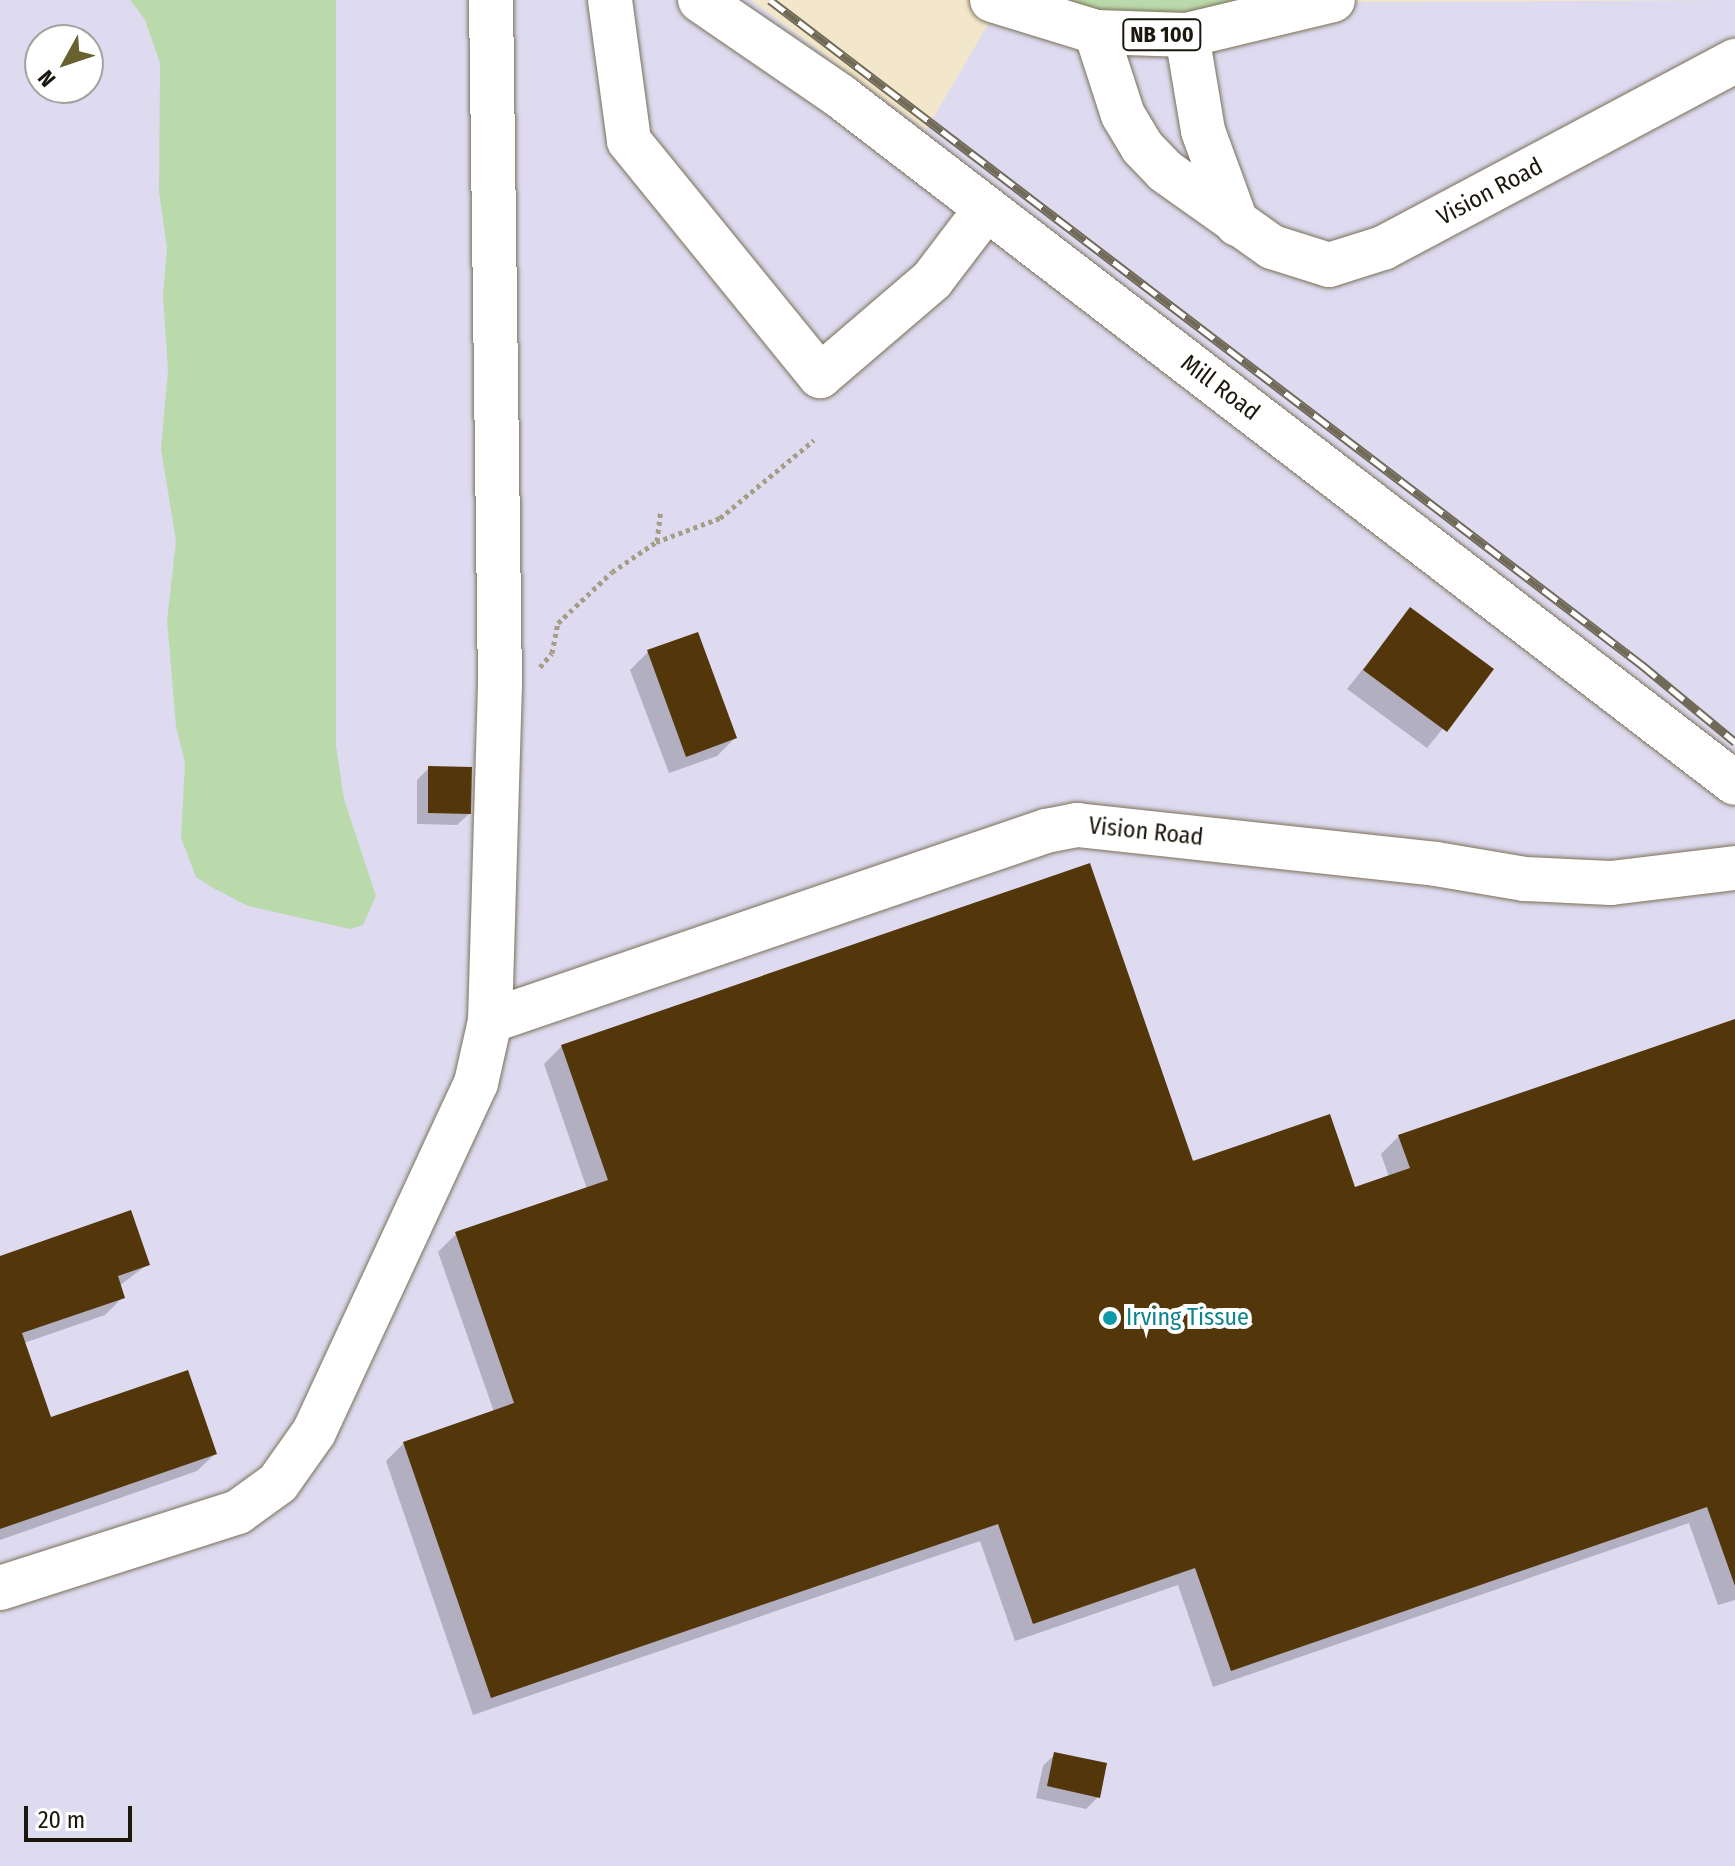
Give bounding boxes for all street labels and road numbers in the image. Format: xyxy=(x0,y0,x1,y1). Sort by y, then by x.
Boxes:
road number: NB 100 xyxy=(1122,17,1202,53)
street label: Vision Road xyxy=(1432,152,1548,232)
street label: Mill Road xyxy=(1175,349,1265,427)
street label: Vision Road xyxy=(1087,812,1205,852)

